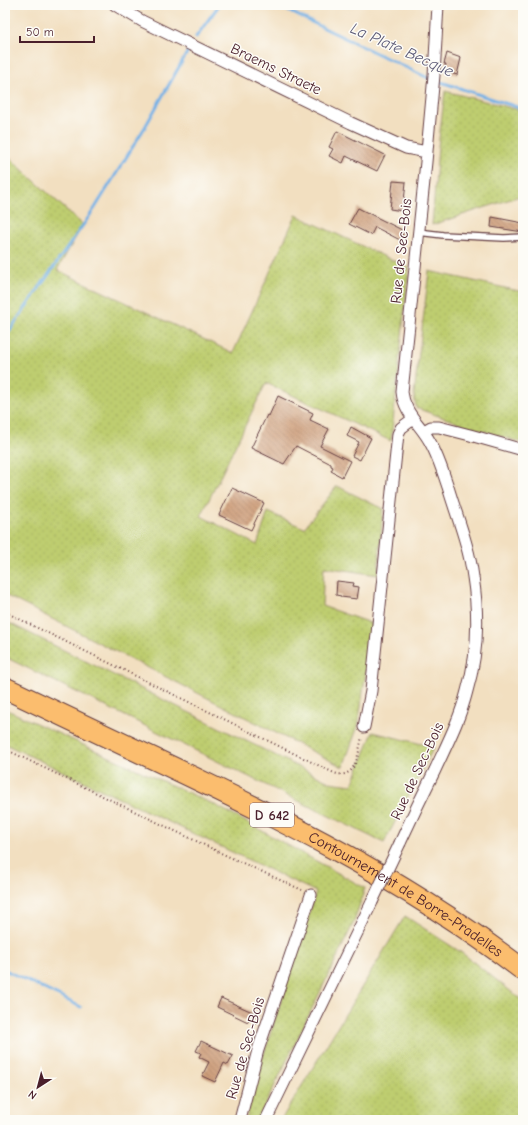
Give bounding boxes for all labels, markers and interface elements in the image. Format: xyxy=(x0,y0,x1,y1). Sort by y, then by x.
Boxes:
scale bar xyxy=(20,18,94,44)
water label: La Plate Becque xyxy=(348,19,456,81)
text: 50 m xyxy=(26,25,54,39)
street label: Braems Straete xyxy=(228,39,325,99)
street label: Rue de Sec-Bois xyxy=(387,198,415,304)
street label: Rue de Sec-Bois xyxy=(387,719,447,823)
road number: D 642 xyxy=(250,803,294,827)
street label: Contournement de Borre-Pradelles xyxy=(305,828,506,961)
street label: Rue de Sec-Bois xyxy=(222,995,268,1101)
north arrow xyxy=(18,1067,58,1107)
text: N xyxy=(26,1087,39,1102)

